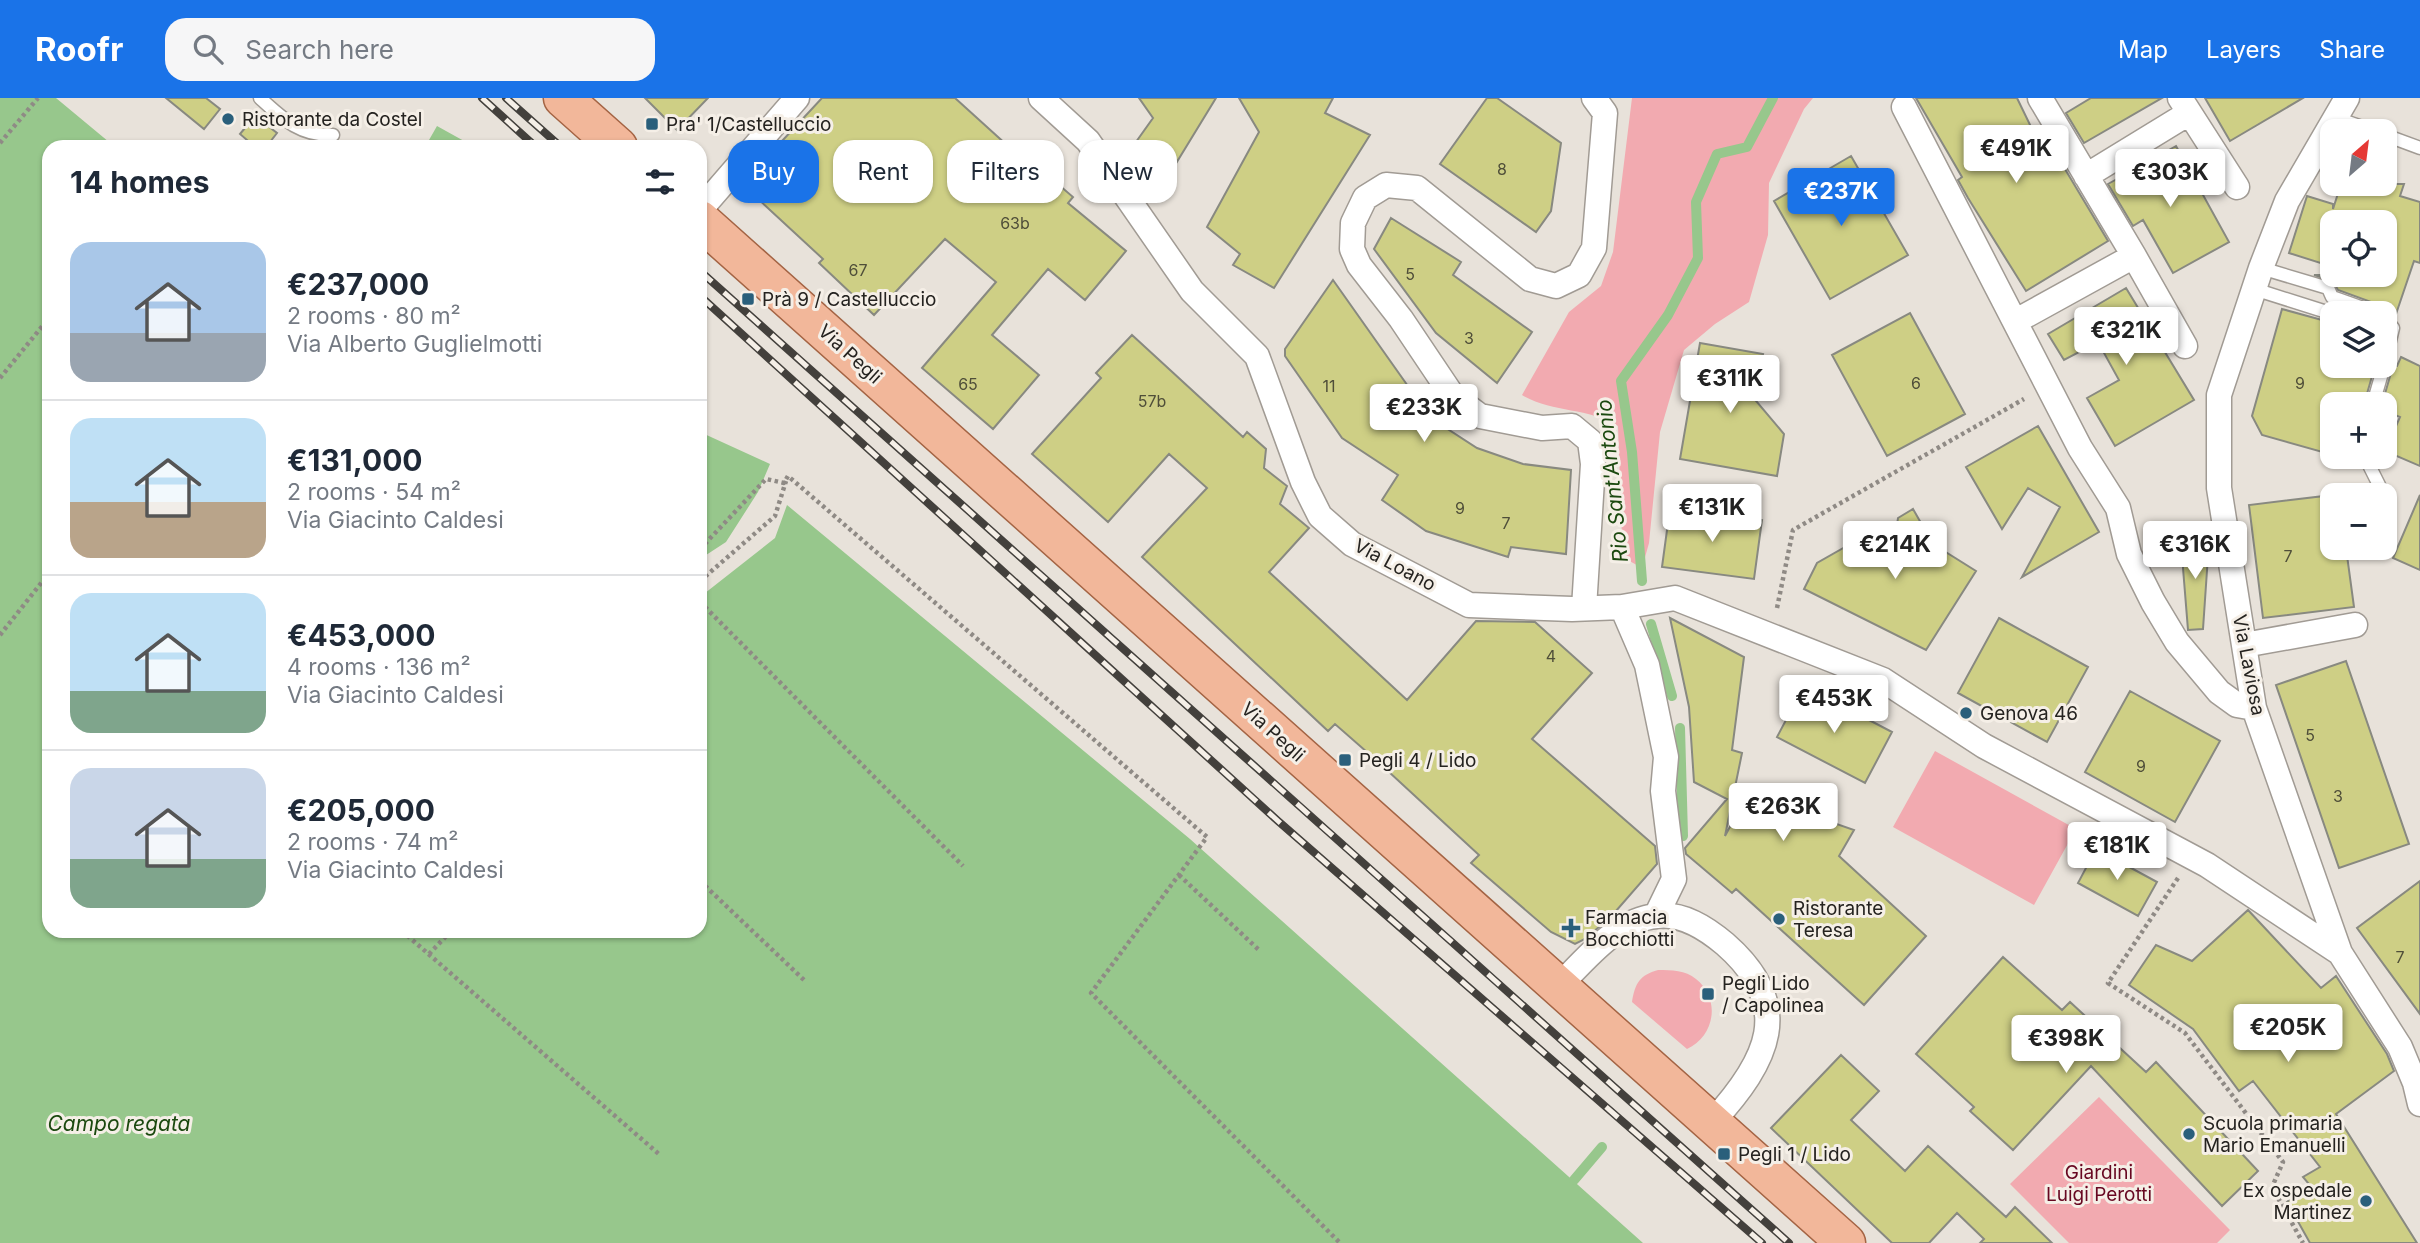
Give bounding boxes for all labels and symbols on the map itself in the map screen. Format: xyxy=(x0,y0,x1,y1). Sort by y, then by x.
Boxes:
place label: Ristorante da Costel xyxy=(242,108,422,131)
marker: Ristorante da Costel xyxy=(220,111,236,127)
place label: Pra' 1/Castelluccio xyxy=(666,113,831,136)
marker: Pra' 1/Castelluccio xyxy=(644,116,660,132)
north arrow xyxy=(2320,119,2398,196)
pin: €491K xyxy=(1967,126,2065,185)
pin: €303K xyxy=(2121,150,2219,209)
house number: 8 xyxy=(1497,159,1507,179)
pin: €237K xyxy=(1792,169,1890,228)
house number: 63b xyxy=(1000,213,1030,233)
house number: 67 xyxy=(849,260,867,280)
house number: 5 xyxy=(1405,264,1415,284)
place label: Prà 9 / Castelluccio xyxy=(762,288,936,311)
marker: Prà 9 / Castelluccio xyxy=(740,291,756,307)
pin: €321K xyxy=(2077,308,2175,367)
street label: Via Pegli xyxy=(813,319,887,389)
house number: 3 xyxy=(1464,328,1474,348)
pin: €311K xyxy=(1681,356,1779,415)
house number: 6 xyxy=(1911,373,1921,393)
house number: 9 xyxy=(2295,373,2305,393)
house number: 65 xyxy=(958,374,978,394)
house number: 11 xyxy=(1322,376,1336,396)
pin: €233K xyxy=(1375,384,1473,444)
house number: 57b xyxy=(1138,391,1166,411)
water label: Rio Sant'Antonio xyxy=(1591,398,1633,564)
pin: €131K xyxy=(1663,484,1761,544)
house number: 9 xyxy=(1455,498,1465,518)
house number: 7 xyxy=(1501,513,1511,533)
pin: €214K xyxy=(1846,522,1944,581)
pin: €316K xyxy=(2146,522,2244,581)
street label: Via Loano xyxy=(1350,534,1440,596)
house number: 7 xyxy=(2283,546,2293,566)
street label: Via Laviosa xyxy=(2228,613,2270,717)
house number: 4 xyxy=(1546,646,1556,666)
pin: €453K xyxy=(1785,676,1883,735)
street label: Via Pegli xyxy=(1236,697,1310,767)
place label: Genova 46 xyxy=(1980,702,2078,725)
marker: Genova 46 xyxy=(1958,705,1974,721)
house number: 5 xyxy=(2305,725,2315,745)
place label: Pegli 4 / Lido xyxy=(1359,749,1477,772)
marker: Pegli 4 / Lido xyxy=(1337,752,1353,768)
house number: 9 xyxy=(2136,756,2146,776)
pin: €263K xyxy=(1734,784,1832,843)
house number: 3 xyxy=(2333,786,2343,806)
pin: €181K xyxy=(2068,822,2166,882)
place label: Ristorante Teresa xyxy=(1793,897,1883,942)
place label: Farmacia Bocchiotti xyxy=(1585,906,1674,951)
marker: Ristorante Teresa xyxy=(1771,911,1787,927)
marker: Farmacia Bocchiotti xyxy=(1563,920,1579,936)
house number: 7 xyxy=(2395,947,2405,967)
place label: Pegli Lido / Capolinea xyxy=(1722,972,1824,1017)
marker: Pegli Lido / Capolinea xyxy=(1700,986,1716,1002)
pin: €205K xyxy=(2239,1004,2337,1064)
pin: €398K xyxy=(2017,1016,2115,1075)
water label: Campo regata xyxy=(48,1111,191,1136)
place label: Scuola primaria Mario Emanuelli xyxy=(2203,1112,2346,1157)
marker: Scuola primaria Mario Emanuelli xyxy=(2181,1126,2197,1142)
place label: Pegli 1 / Lido xyxy=(1738,1143,1851,1166)
marker: Pegli 1 / Lido xyxy=(1716,1146,1732,1162)
park label: Giardini Luigi Perotti xyxy=(2046,1161,2152,1206)
place label: Ex ospedale Martinez xyxy=(2243,1179,2352,1224)
marker: Ex ospedale Martinez xyxy=(2358,1193,2374,1209)

